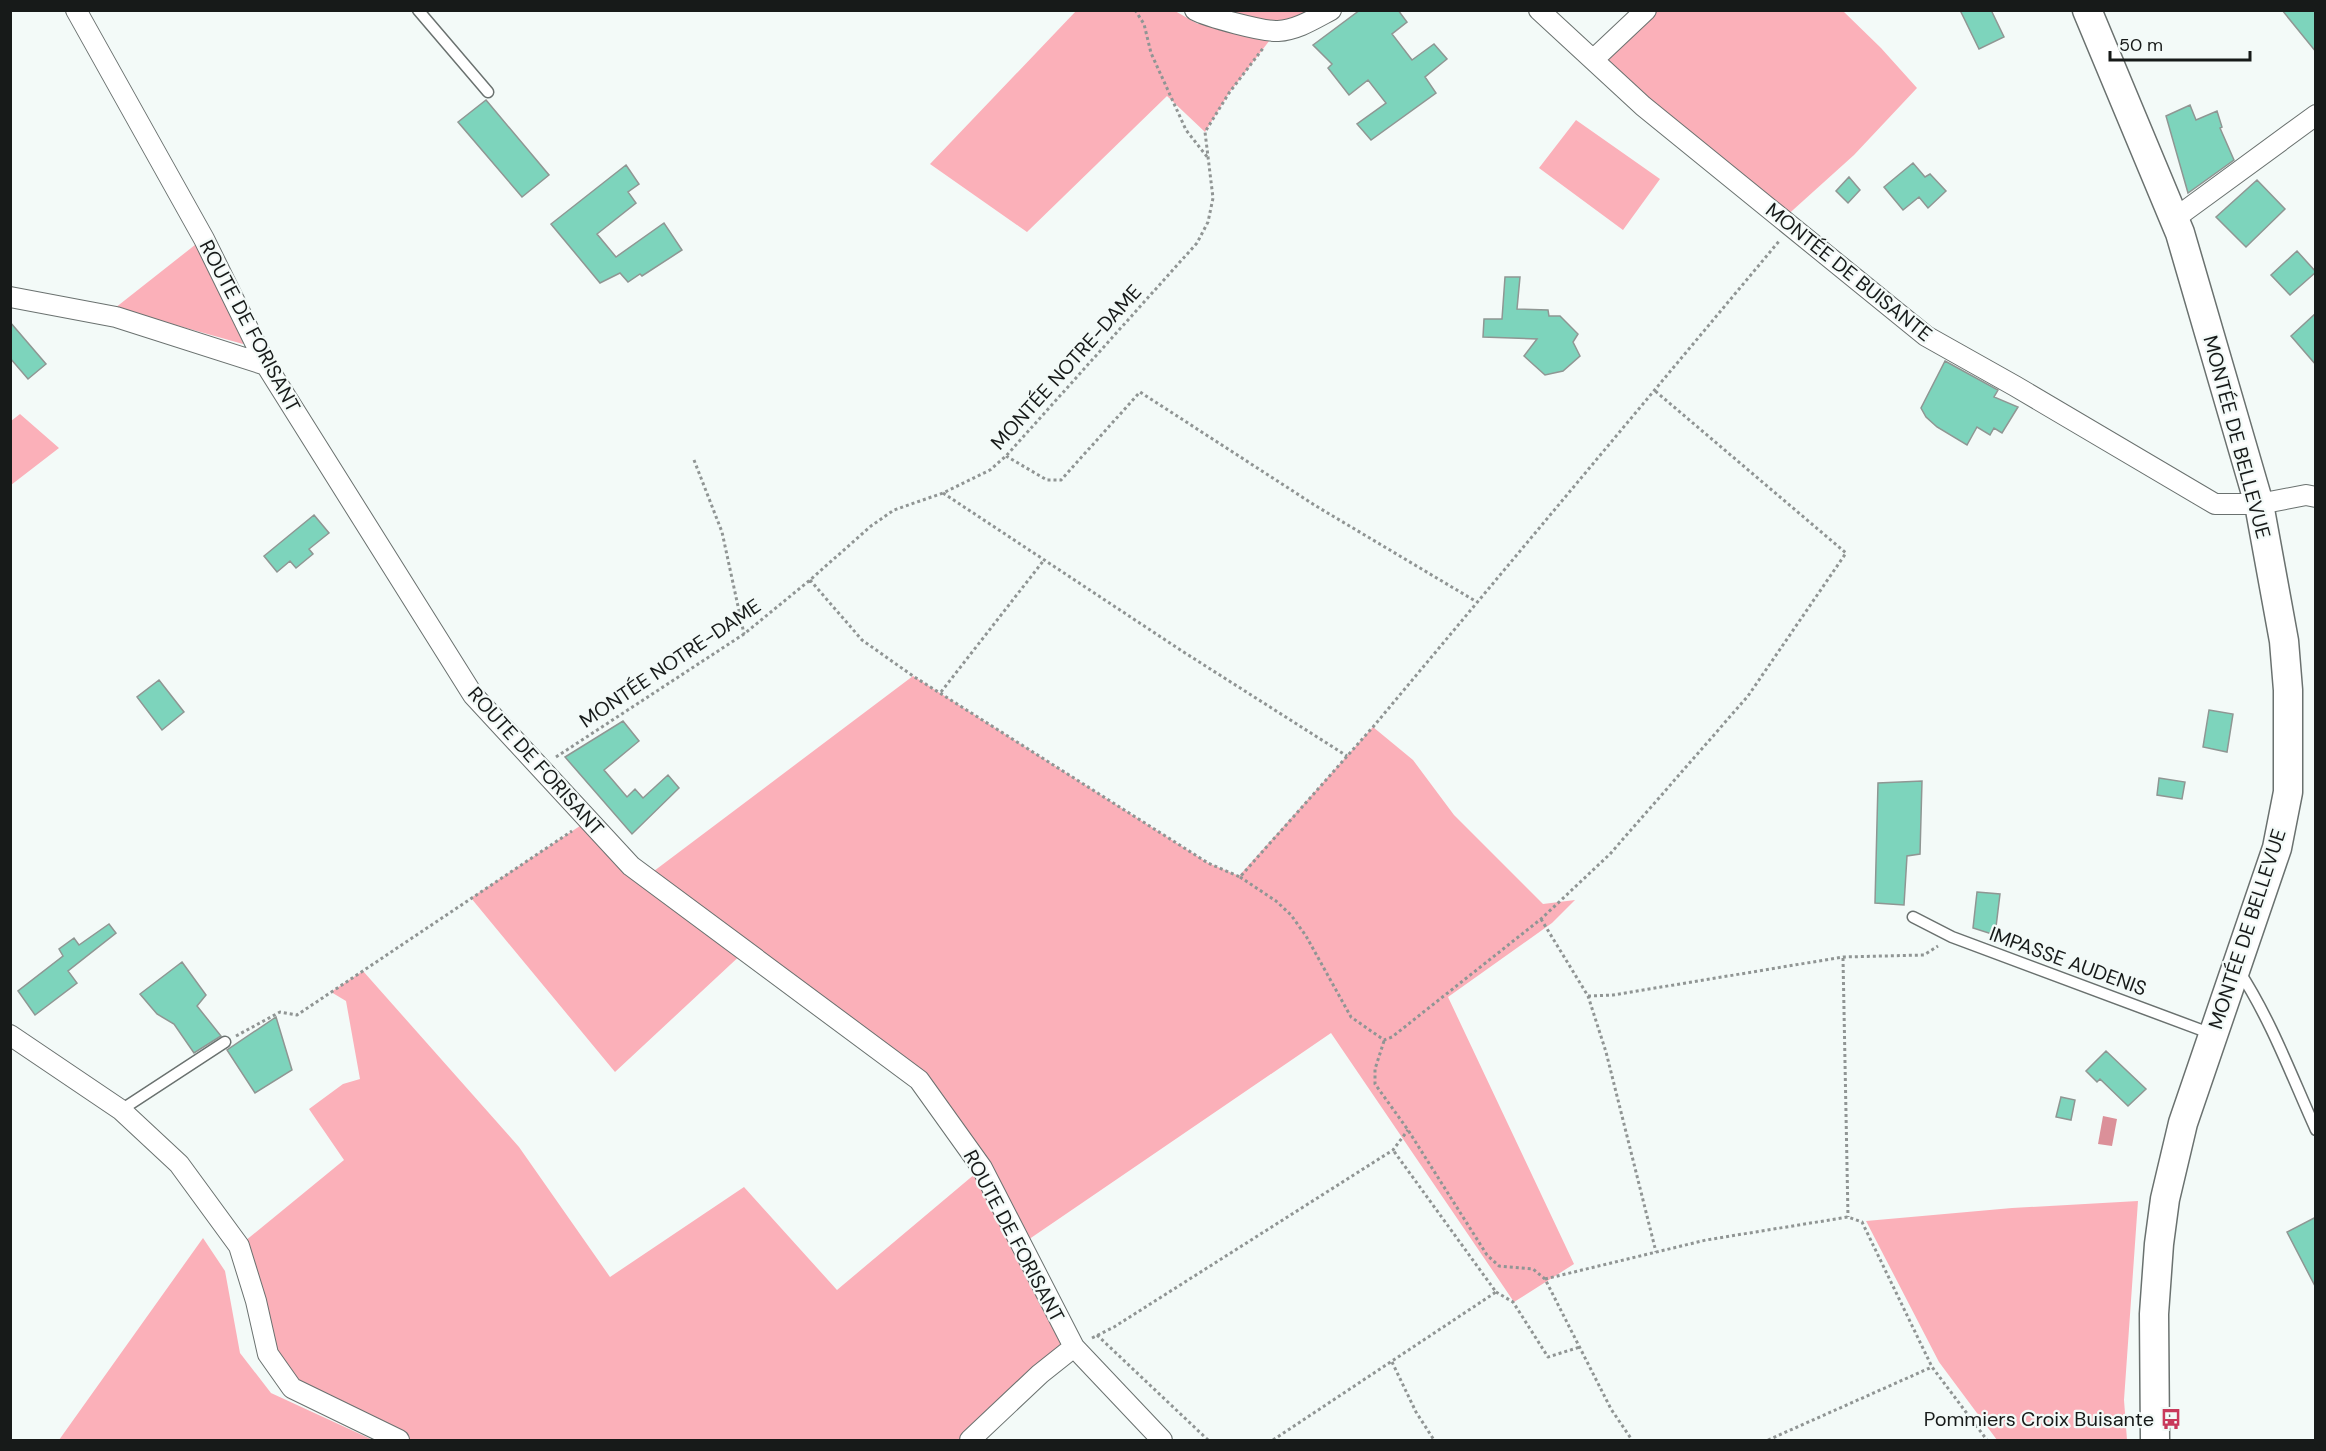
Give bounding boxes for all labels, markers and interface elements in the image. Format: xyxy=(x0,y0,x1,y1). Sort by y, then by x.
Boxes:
scale bar xyxy=(2110,24,2250,62)
text: 50 m xyxy=(2119,33,2163,57)
street label: MONTÉE DE BUISANTE xyxy=(1760,197,1938,347)
street label: ROUTE DE FORISANT xyxy=(194,235,306,417)
street label: MONTÉE NOTRE-DAME xyxy=(985,279,1147,455)
street label: MONTÉE DE BELLEVUE xyxy=(2197,333,2277,541)
street label: MONTÉE NOTRE-DAME xyxy=(574,593,766,733)
street label: ROUTE DE FORISANT xyxy=(462,681,610,841)
street label: MONTÉE DE BELLEVUE xyxy=(2202,826,2292,1032)
street label: IMPASSE AUDENIS xyxy=(1986,921,2150,1001)
street label: ROUTE DE FORISANT xyxy=(958,1145,1070,1327)
place label: Pommiers Croix Buisante xyxy=(1924,1406,2154,1432)
bus stop icon: Pommiers Croix Buisante xyxy=(2159,1407,2183,1431)

